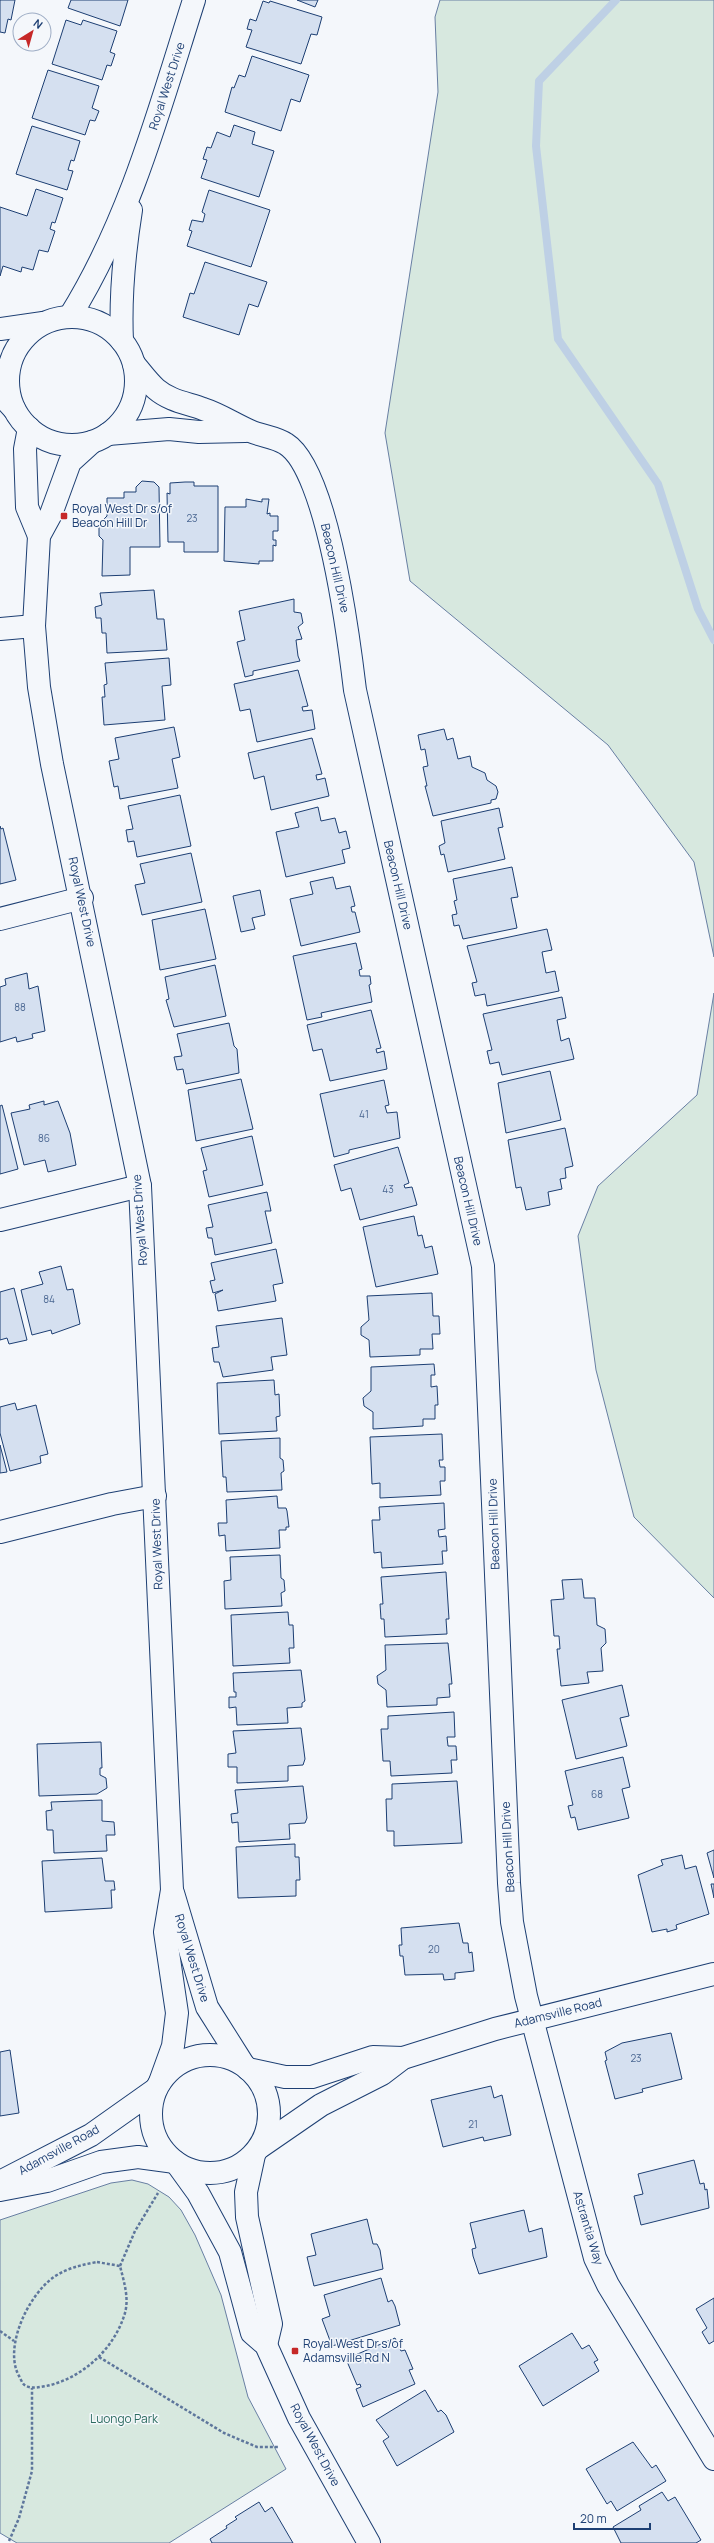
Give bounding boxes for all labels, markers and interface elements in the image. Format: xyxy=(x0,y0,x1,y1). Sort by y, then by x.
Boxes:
north arrow xyxy=(12,12,52,52)
text: N xyxy=(31,15,46,32)
street label: Royal West Drive xyxy=(144,40,189,132)
place label: Royal West Dr s/of Beacon Hill Dr xyxy=(72,500,173,531)
marker: Royal West Dr s/of Beacon Hill Dr xyxy=(59,511,69,521)
house number: 23 xyxy=(186,511,198,525)
street label: Beacon Hill Drive xyxy=(317,522,354,614)
street label: Beacon Hill Drive xyxy=(380,839,417,931)
street label: Royal West Drive xyxy=(65,855,100,948)
house number: 88 xyxy=(14,1000,26,1014)
house number: 41 xyxy=(359,1107,369,1121)
house number: 86 xyxy=(38,1131,50,1145)
street label: Beacon Hill Drive xyxy=(450,1155,487,1247)
street label: Royal West Drive xyxy=(128,1174,151,1266)
house number: 43 xyxy=(382,1182,394,1196)
house number: 84 xyxy=(43,1292,55,1306)
street label: Beacon Hill Drive xyxy=(483,1478,504,1570)
street label: Royal West Drive xyxy=(146,1498,167,1590)
house number: 68 xyxy=(591,1787,603,1801)
street label: Beacon Hill Drive xyxy=(497,1801,518,1893)
street label: Royal West Drive xyxy=(171,1912,214,2004)
house number: 20 xyxy=(428,1942,440,1956)
street label: Adamsville Road xyxy=(512,1993,604,2032)
house number: 23 xyxy=(630,2051,642,2065)
house number: 21 xyxy=(468,2117,478,2131)
street label: Adamsville Road xyxy=(15,2120,102,2179)
street label: Astrantia Way xyxy=(569,2189,608,2268)
place label: Royal West Dr s/of Adamsville Rd N xyxy=(303,2335,404,2366)
marker: Royal West Dr s/of Adamsville Rd N xyxy=(290,2346,300,2356)
street label: Royal West Drive xyxy=(286,2400,344,2489)
park label: Luongo Park xyxy=(90,2410,159,2427)
scale bar xyxy=(574,2505,650,2531)
text: 20 m xyxy=(580,2510,607,2527)

